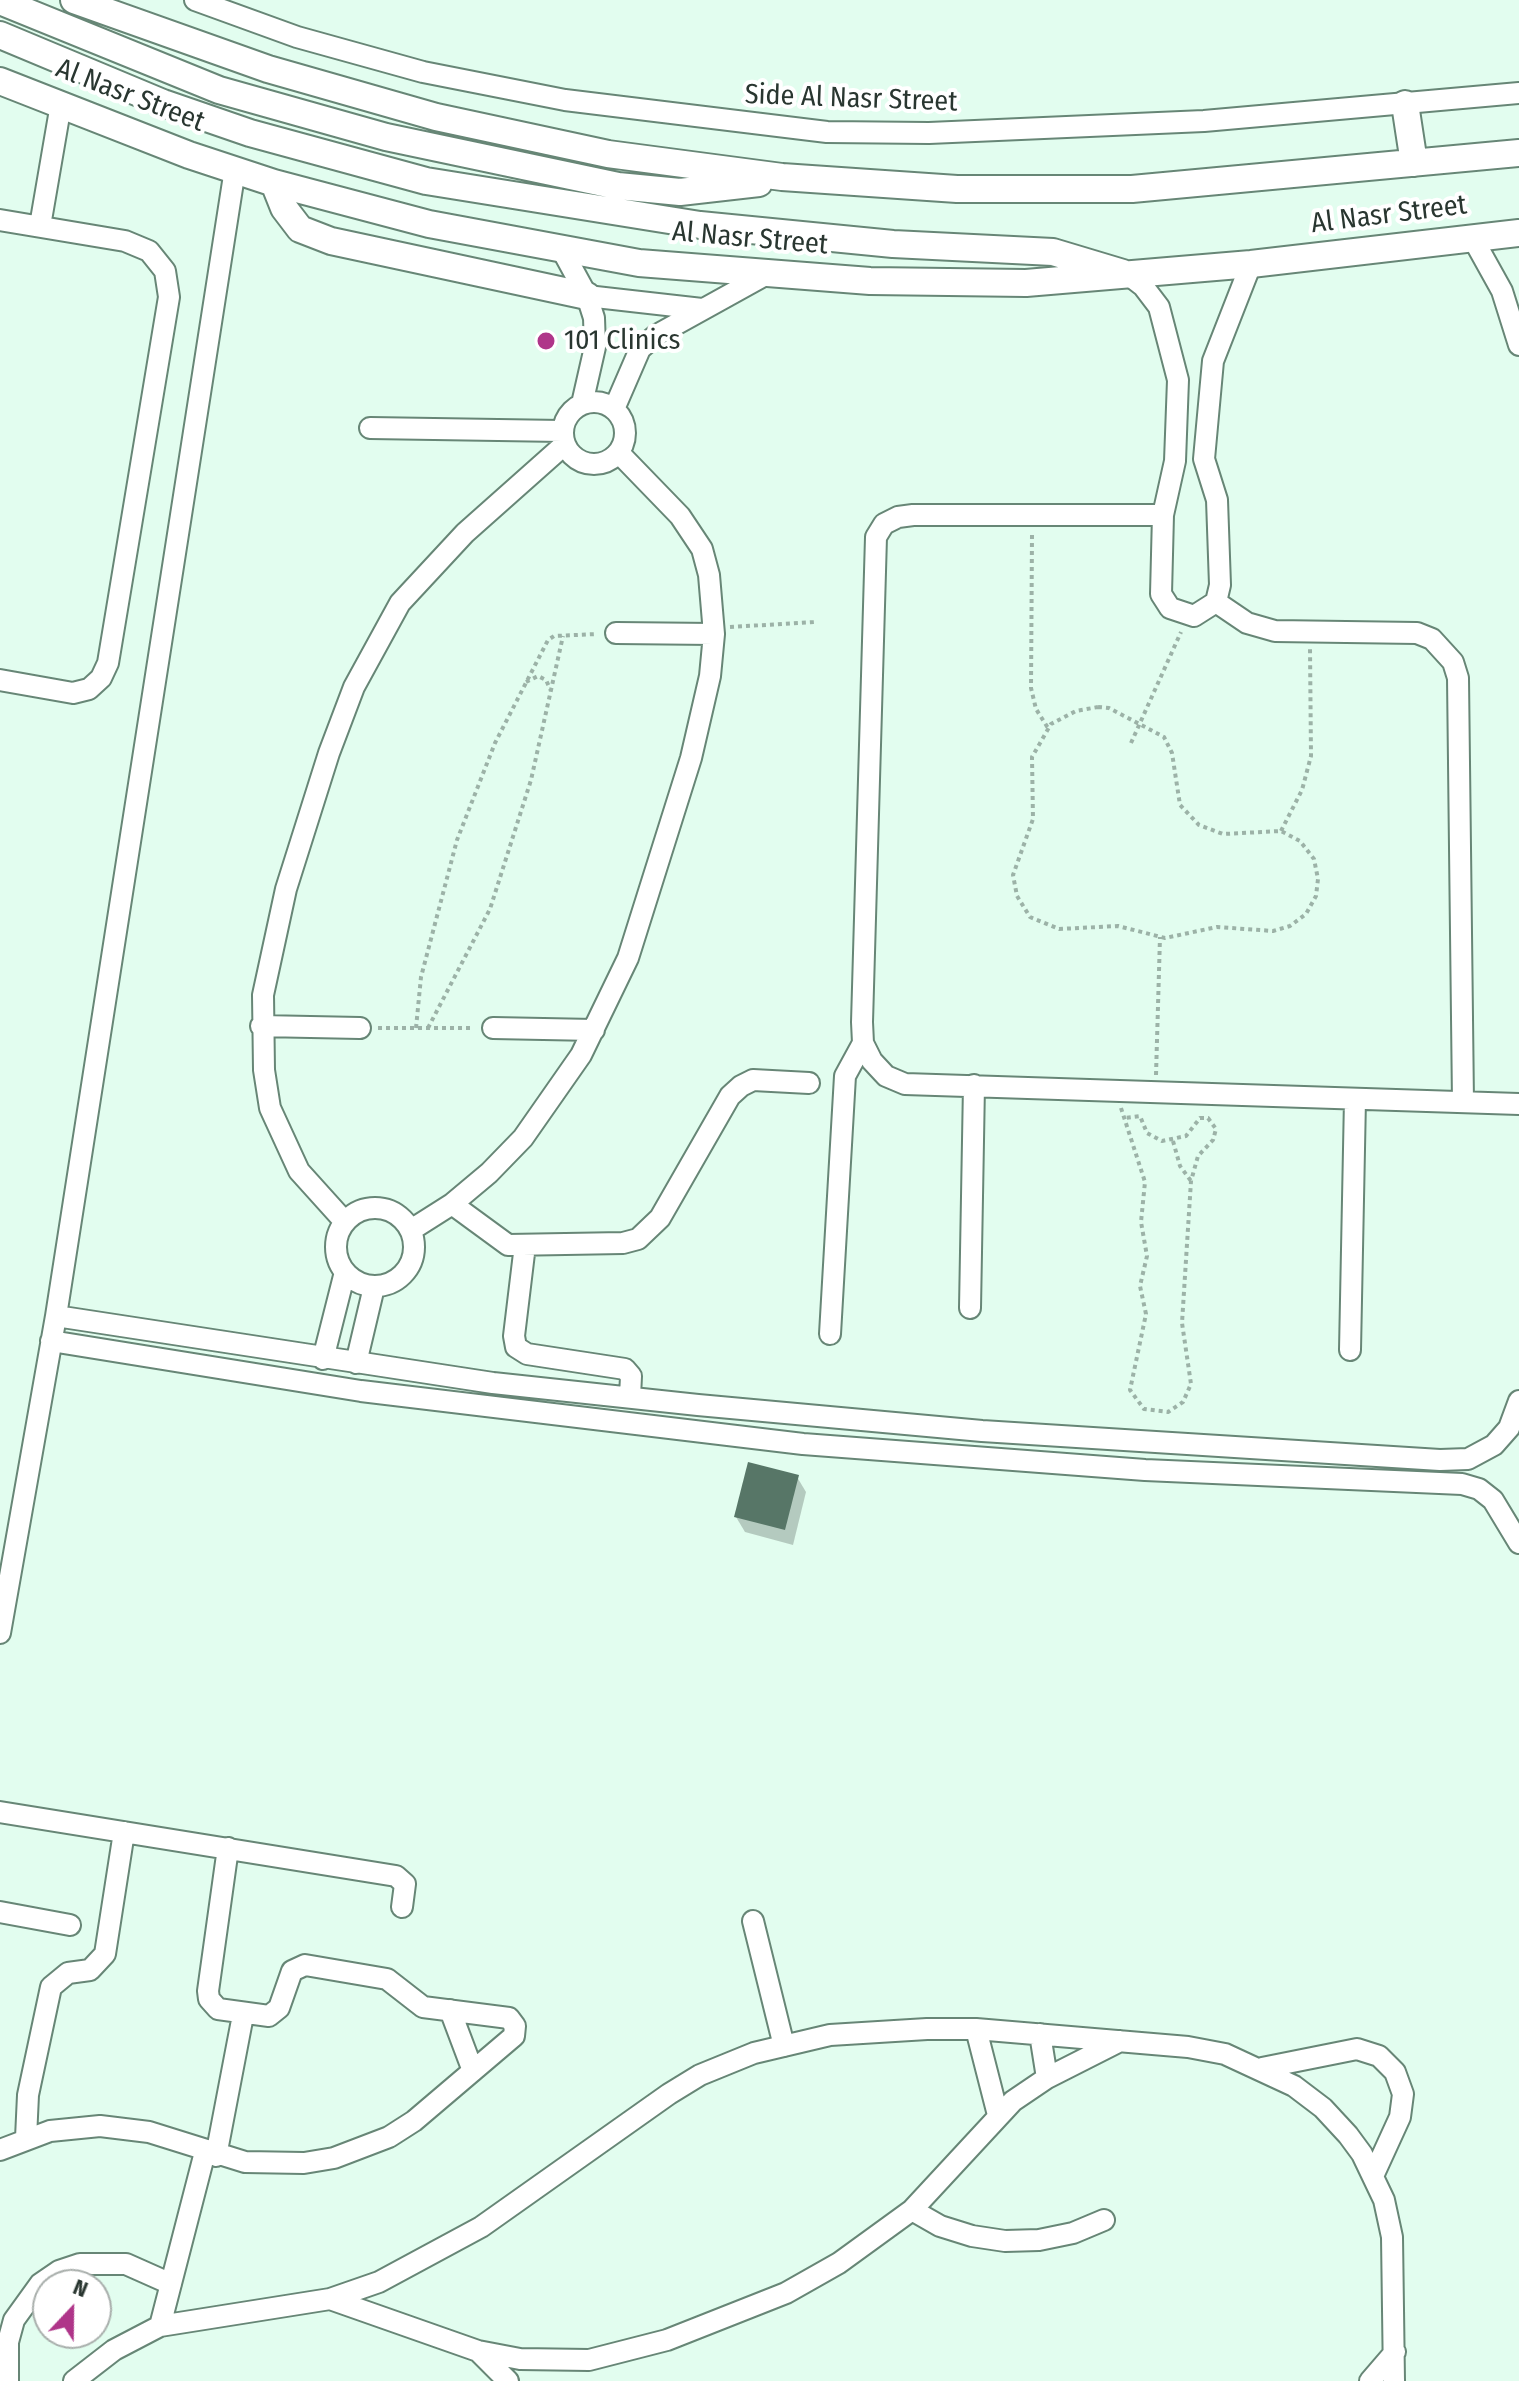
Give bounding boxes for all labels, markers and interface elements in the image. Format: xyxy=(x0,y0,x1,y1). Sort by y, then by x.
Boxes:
street label: Al Nasr Street xyxy=(51,52,209,140)
street label: Side Al Nasr Street xyxy=(744,78,958,120)
street label: Al Nasr Street xyxy=(1309,189,1469,241)
street label: Al Nasr Street xyxy=(671,215,829,263)
place label: 101 Clinics xyxy=(564,324,680,358)
marker: 101 Clinics xyxy=(535,330,557,352)
north arrow xyxy=(32,2269,112,2349)
text: N xyxy=(69,2273,92,2303)

